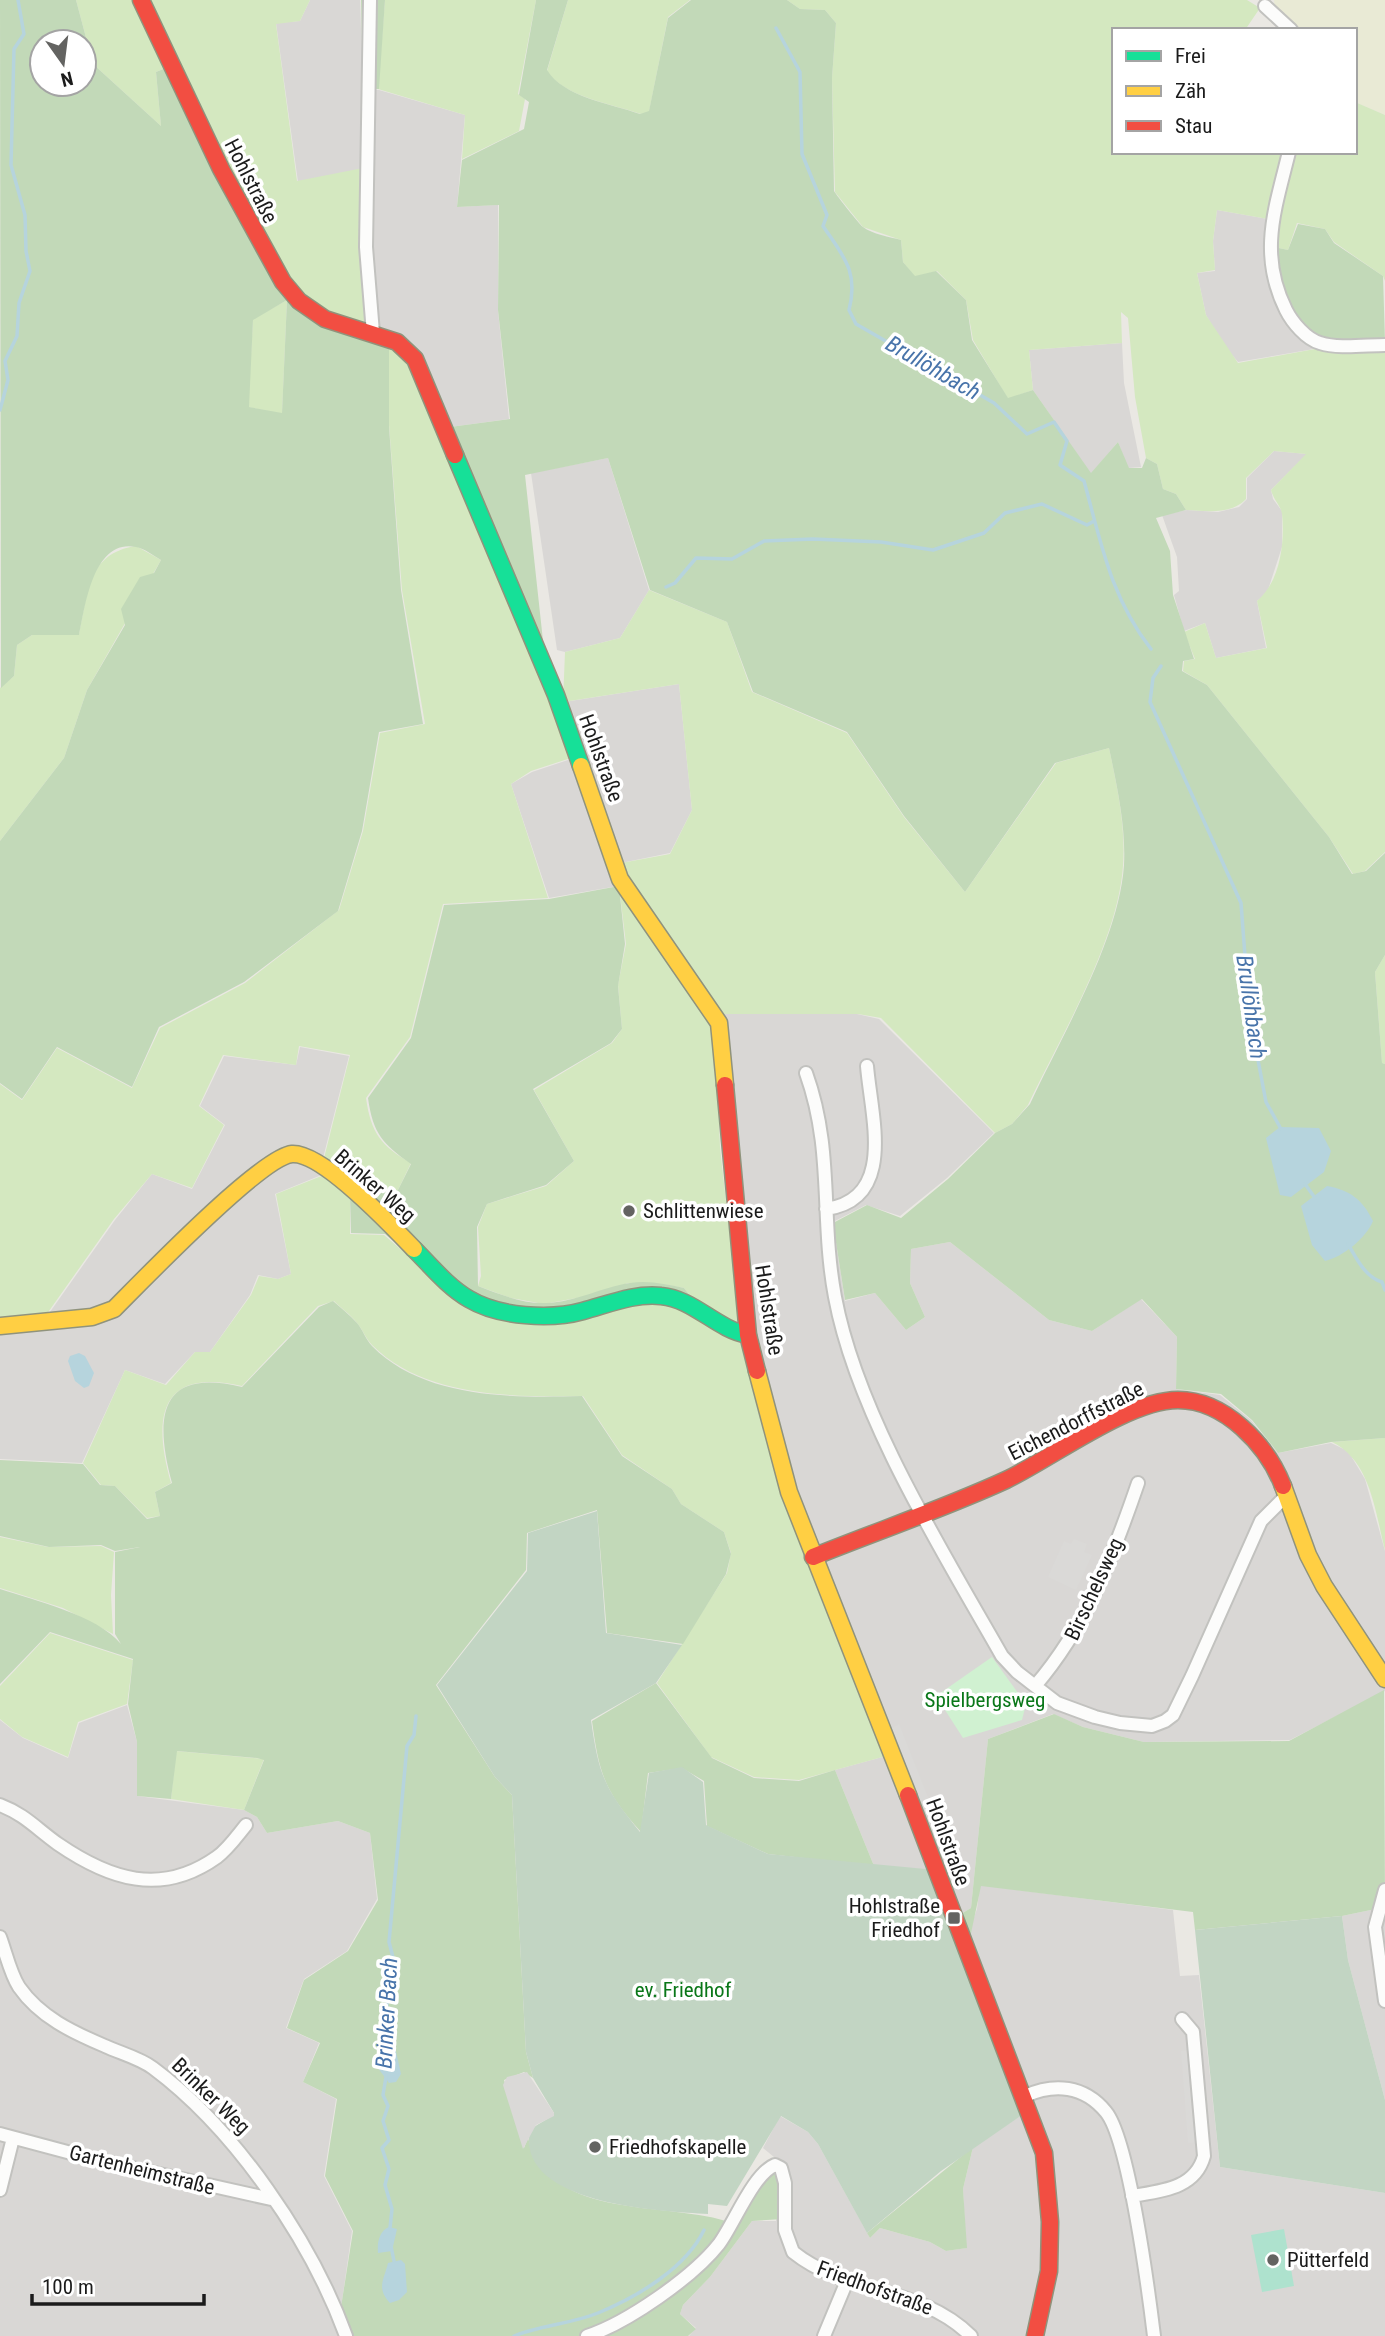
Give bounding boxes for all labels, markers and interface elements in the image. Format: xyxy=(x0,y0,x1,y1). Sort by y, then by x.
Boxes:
north arrow xyxy=(28,28,98,98)
legend xyxy=(1112,28,1357,154)
text: Frei xyxy=(1175,44,1206,68)
text: N xyxy=(59,66,75,92)
text: Zäh xyxy=(1175,79,1206,103)
text: Stau xyxy=(1175,114,1212,138)
street label: Hohlstraße xyxy=(220,135,282,227)
water label: Brullöhbach xyxy=(881,330,985,406)
street label: Hohlstraße xyxy=(574,711,628,805)
water label: Brullöhbach xyxy=(1230,953,1272,1061)
street label: Brinker Weg xyxy=(330,1144,420,1228)
place label: Schlittenwiese xyxy=(643,1199,764,1223)
marker: Schlittenwiese xyxy=(621,1203,637,1219)
street label: Hohlstraße xyxy=(750,1263,788,1357)
street label: Eichendorffstraße xyxy=(1004,1377,1148,1465)
street label: Birschelsweg xyxy=(1060,1534,1128,1644)
park label: Spielbergsweg xyxy=(925,1688,1045,1712)
street label: Hohlstraße xyxy=(921,1795,975,1889)
place label: Hohlstraße Friedhof xyxy=(849,1894,940,1942)
marker: Hohlstraße Friedhof xyxy=(946,1910,962,1926)
water label: Brinker Bach xyxy=(371,1957,403,2069)
park label: ev. Friedhof xyxy=(635,1978,732,2002)
street label: Brinker Weg xyxy=(167,2053,255,2139)
place label: Friedhofskapelle xyxy=(609,2135,747,2159)
marker: Friedhofskapelle xyxy=(587,2139,603,2155)
street label: Gartenheimstraße xyxy=(67,2140,217,2200)
place label: Pütterfeld xyxy=(1287,2248,1369,2272)
marker: Pütterfeld xyxy=(1265,2252,1281,2268)
street label: Friedhofstraße xyxy=(814,2256,936,2320)
scale bar xyxy=(32,2262,203,2306)
text: 100 m xyxy=(42,2275,94,2299)

